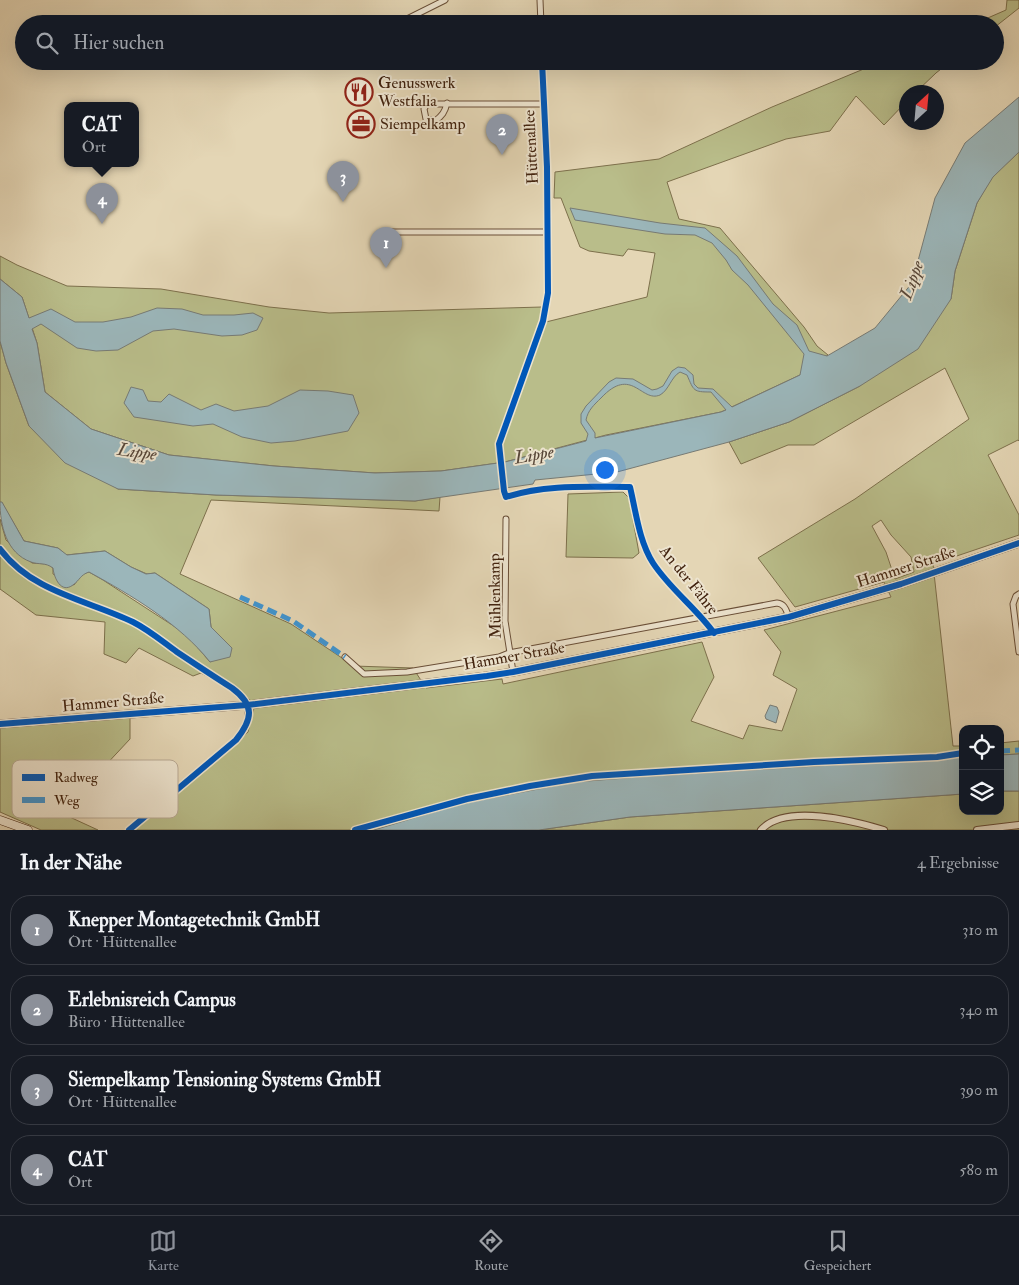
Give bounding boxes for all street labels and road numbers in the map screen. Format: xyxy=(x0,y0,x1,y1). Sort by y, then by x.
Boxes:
street label: Hüttenallee xyxy=(519,109,543,185)
street label: An der Fähre xyxy=(654,541,723,619)
street label: Hammer Straße xyxy=(854,542,958,592)
street label: Mühlenkamp xyxy=(484,553,507,639)
street label: Hammer Straße xyxy=(462,637,566,675)
street label: Hammer Straße xyxy=(61,688,165,716)

